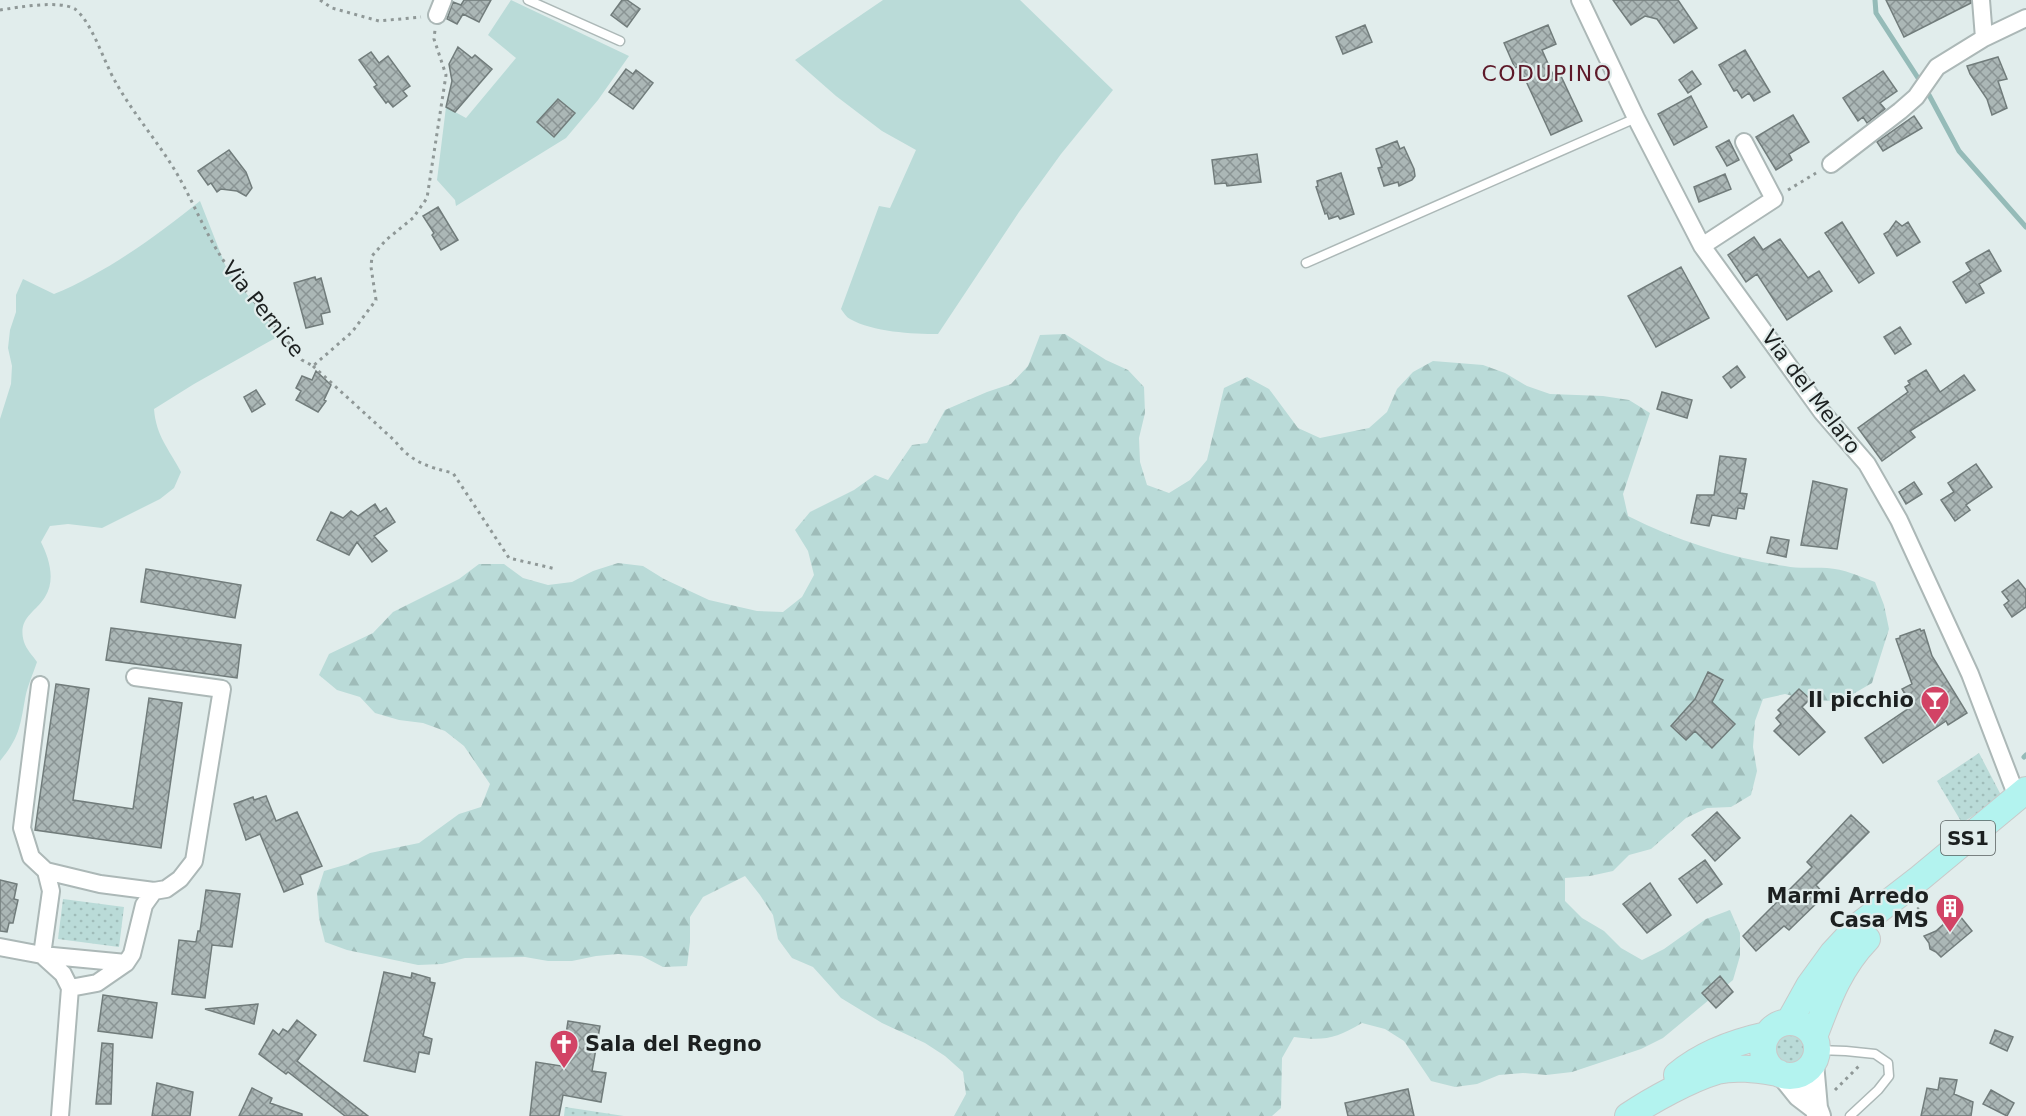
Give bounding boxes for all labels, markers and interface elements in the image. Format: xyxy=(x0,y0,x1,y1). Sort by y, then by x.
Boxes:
district label: CODUPINO xyxy=(1481,61,1613,86)
street label: Via Pernice xyxy=(217,256,309,362)
street label: Via del Melaro xyxy=(1757,325,1865,459)
bar icon: Il picchio xyxy=(1919,684,1951,726)
place label: Il picchio xyxy=(1808,688,1914,712)
road number: SS1 xyxy=(1941,821,1995,855)
place label: Marmi Arredo Casa MS xyxy=(1767,884,1929,932)
building icon: Marmi Arredo Casa MS xyxy=(1934,892,1966,934)
church icon: Sala del Regno xyxy=(548,1028,580,1070)
place label: Sala del Regno xyxy=(585,1032,762,1056)

